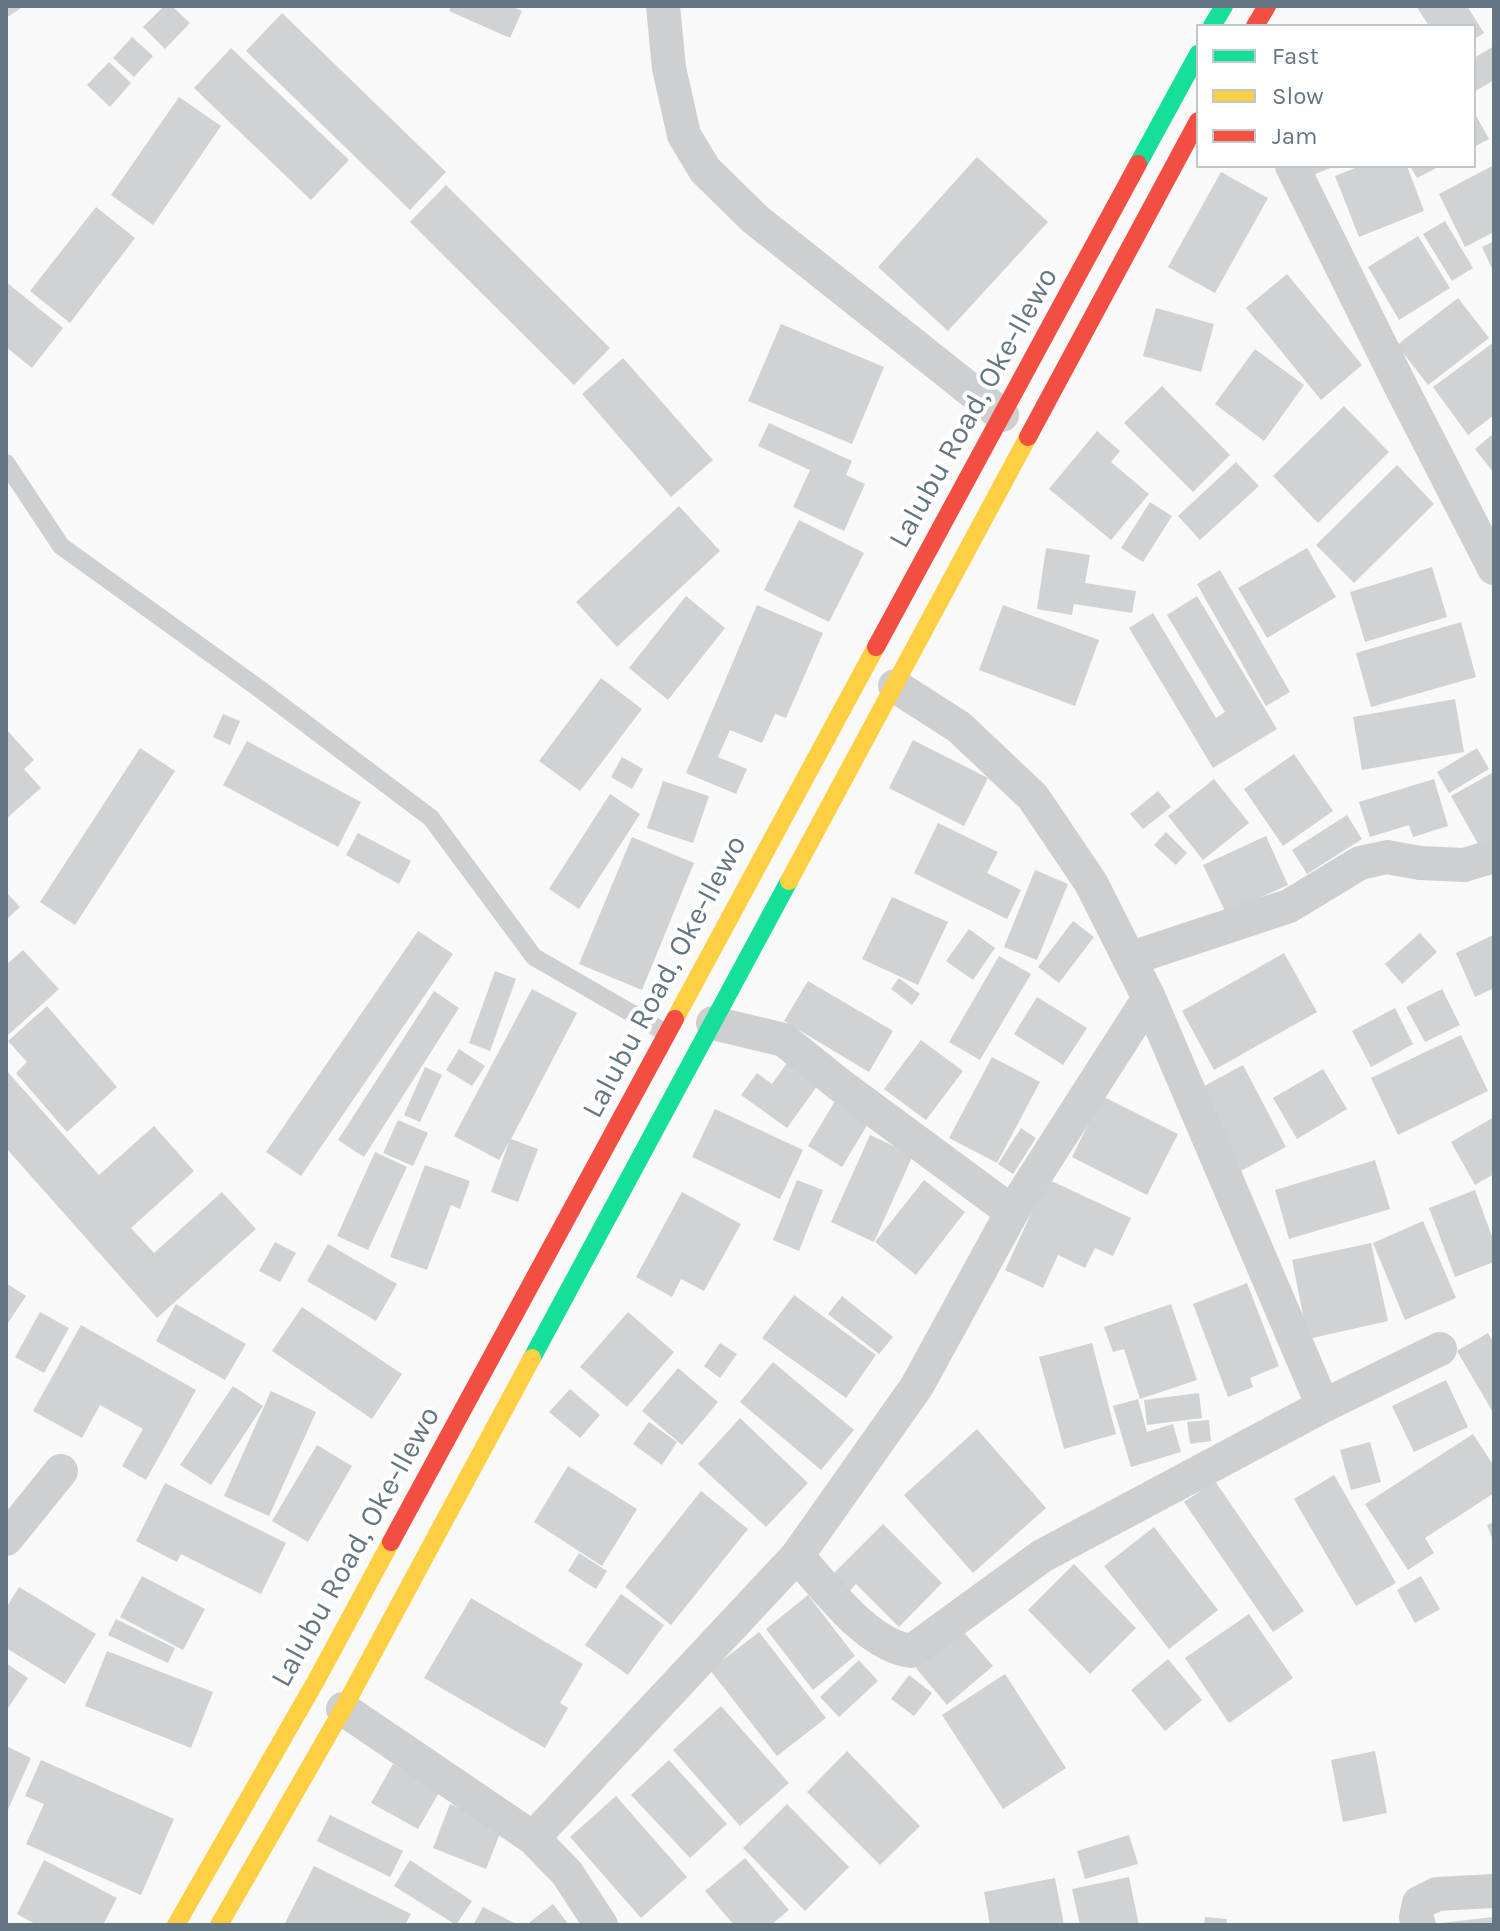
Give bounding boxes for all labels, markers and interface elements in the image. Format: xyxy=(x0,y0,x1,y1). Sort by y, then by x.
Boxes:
legend xyxy=(1196,24,1476,168)
text: Fast xyxy=(1272,42,1319,70)
text: Slow xyxy=(1272,82,1324,110)
text: Jam xyxy=(1272,122,1317,150)
street label: Lalubu Road, Oke-Ilewo xyxy=(882,261,1066,555)
street label: Lalubu Road, Oke-Ilewo xyxy=(575,829,755,1125)
street label: Lalubu Road, Oke-Ilewo xyxy=(264,1400,448,1694)

